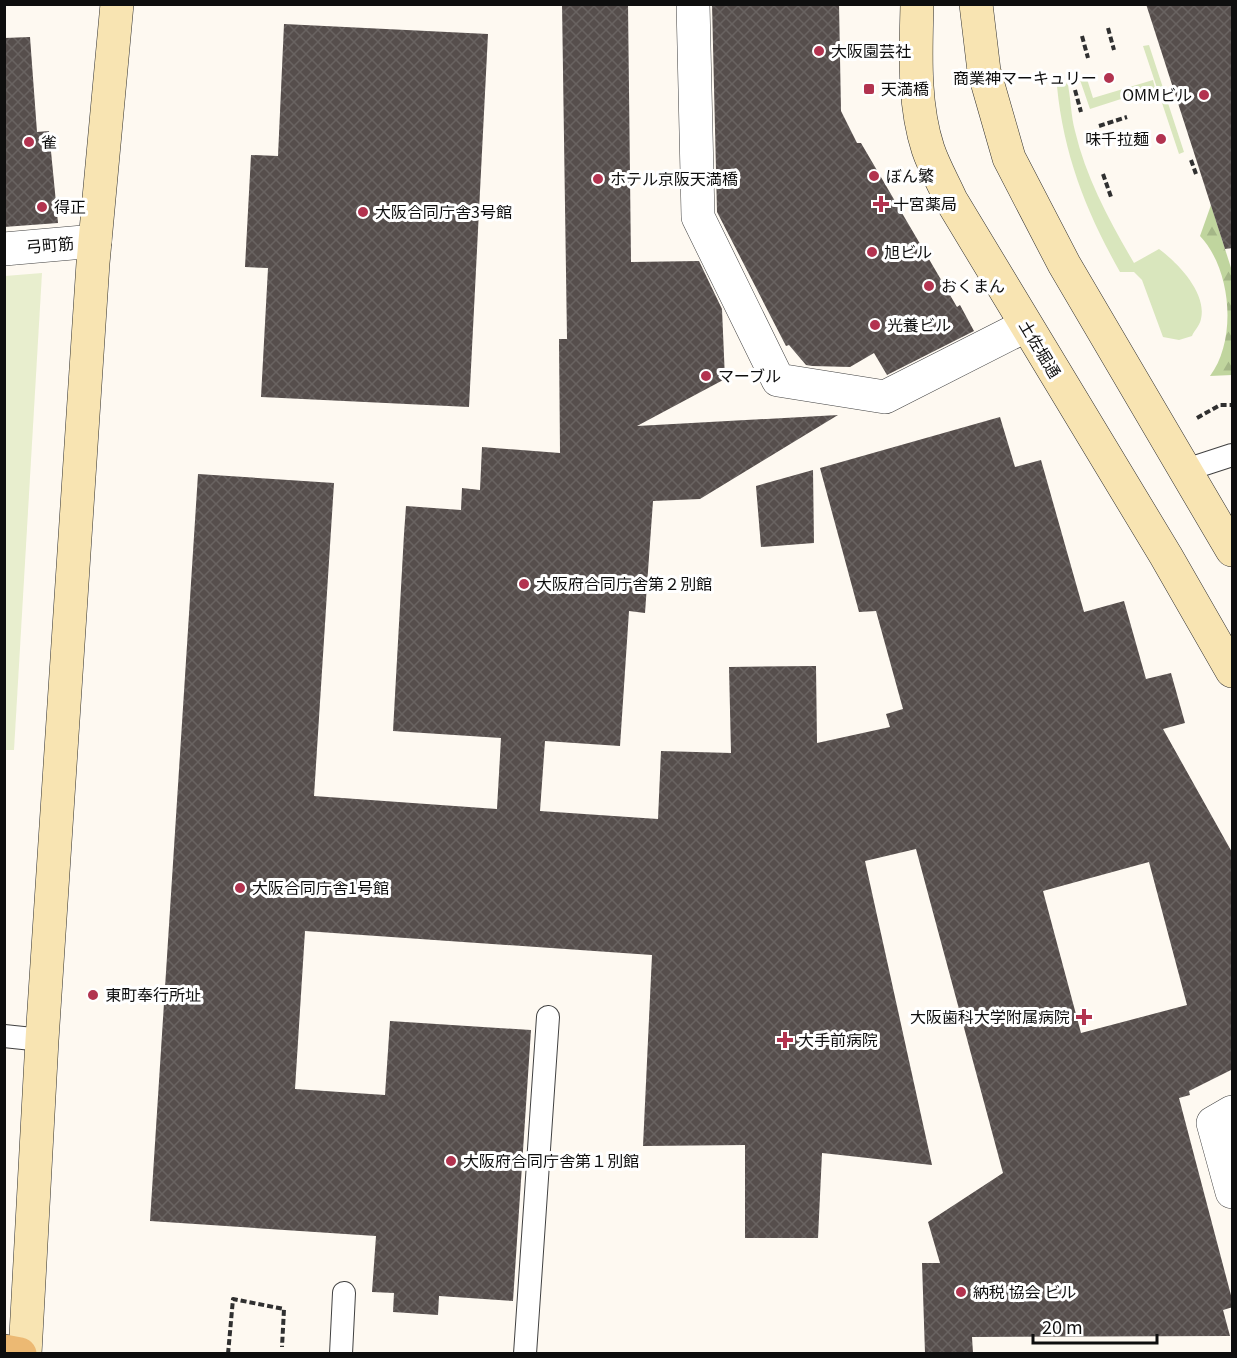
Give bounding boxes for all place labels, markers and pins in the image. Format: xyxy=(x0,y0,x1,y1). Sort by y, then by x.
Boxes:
place label: 大阪園芸社 xyxy=(831,38,911,62)
marker: 大阪園芸社 xyxy=(812,44,826,58)
place label: 商業神マーキュリー xyxy=(953,65,1097,89)
marker: 商業神マーキュリー xyxy=(1102,71,1116,85)
place label: 天満橋 xyxy=(881,76,929,100)
marker: 天満橋 xyxy=(862,82,876,96)
place label: OMMビル xyxy=(1122,82,1192,106)
marker: OMMビル xyxy=(1197,88,1211,102)
place label: 味千拉麺 xyxy=(1085,126,1149,150)
place label: 雀 xyxy=(41,129,57,153)
marker: 味千拉麺 xyxy=(1154,132,1168,146)
marker: 雀 xyxy=(22,135,36,149)
place label: ぼん繁 xyxy=(886,163,934,187)
place label: ホテル京阪天満橋 xyxy=(610,166,738,190)
marker: ぼん繁 xyxy=(867,169,881,183)
marker: ホテル京阪天満橋 xyxy=(591,172,605,186)
place label: 十宮薬局 xyxy=(893,191,957,215)
place label: 得正 xyxy=(54,194,86,218)
marker: 十宮薬局 xyxy=(874,197,888,211)
place label: 大阪合同庁舎3号館 xyxy=(375,199,512,223)
marker: 得正 xyxy=(35,200,49,214)
marker: 大阪合同庁舎3号館 xyxy=(356,205,370,219)
place label: 旭ビル xyxy=(884,239,932,263)
marker: 旭ビル xyxy=(865,245,879,259)
place label: おくまん xyxy=(941,273,1005,297)
marker: おくまん xyxy=(922,279,936,293)
place label: 光養ビル xyxy=(887,312,951,336)
marker: 光養ビル xyxy=(868,318,882,332)
place label: マーブル xyxy=(718,363,781,387)
marker: マーブル xyxy=(699,369,713,383)
place label: 大阪府合同庁舎第２別館 xyxy=(536,571,712,595)
marker: 大阪府合同庁舎第２別館 xyxy=(517,577,531,591)
place label: 大阪合同庁舎1号館 xyxy=(252,875,389,899)
marker: 大阪合同庁舎1号館 xyxy=(233,881,247,895)
place label: 東町奉行所址 xyxy=(105,982,201,1006)
marker: 東町奉行所址 xyxy=(86,988,100,1002)
place label: 大阪歯科大学附属病院 xyxy=(910,1004,1070,1028)
marker: 大阪歯科大学附属病院 xyxy=(1075,1008,1093,1026)
place label: 大手前病院 xyxy=(798,1027,878,1051)
marker: 大手前病院 xyxy=(776,1031,794,1049)
place label: 大阪府合同庁舎第１別館 xyxy=(463,1148,639,1172)
marker: 大阪府合同庁舎第１別館 xyxy=(444,1154,458,1168)
place label: 納税 協会 ビル xyxy=(973,1279,1076,1303)
marker: 納税 協会 ビル xyxy=(954,1285,968,1299)

